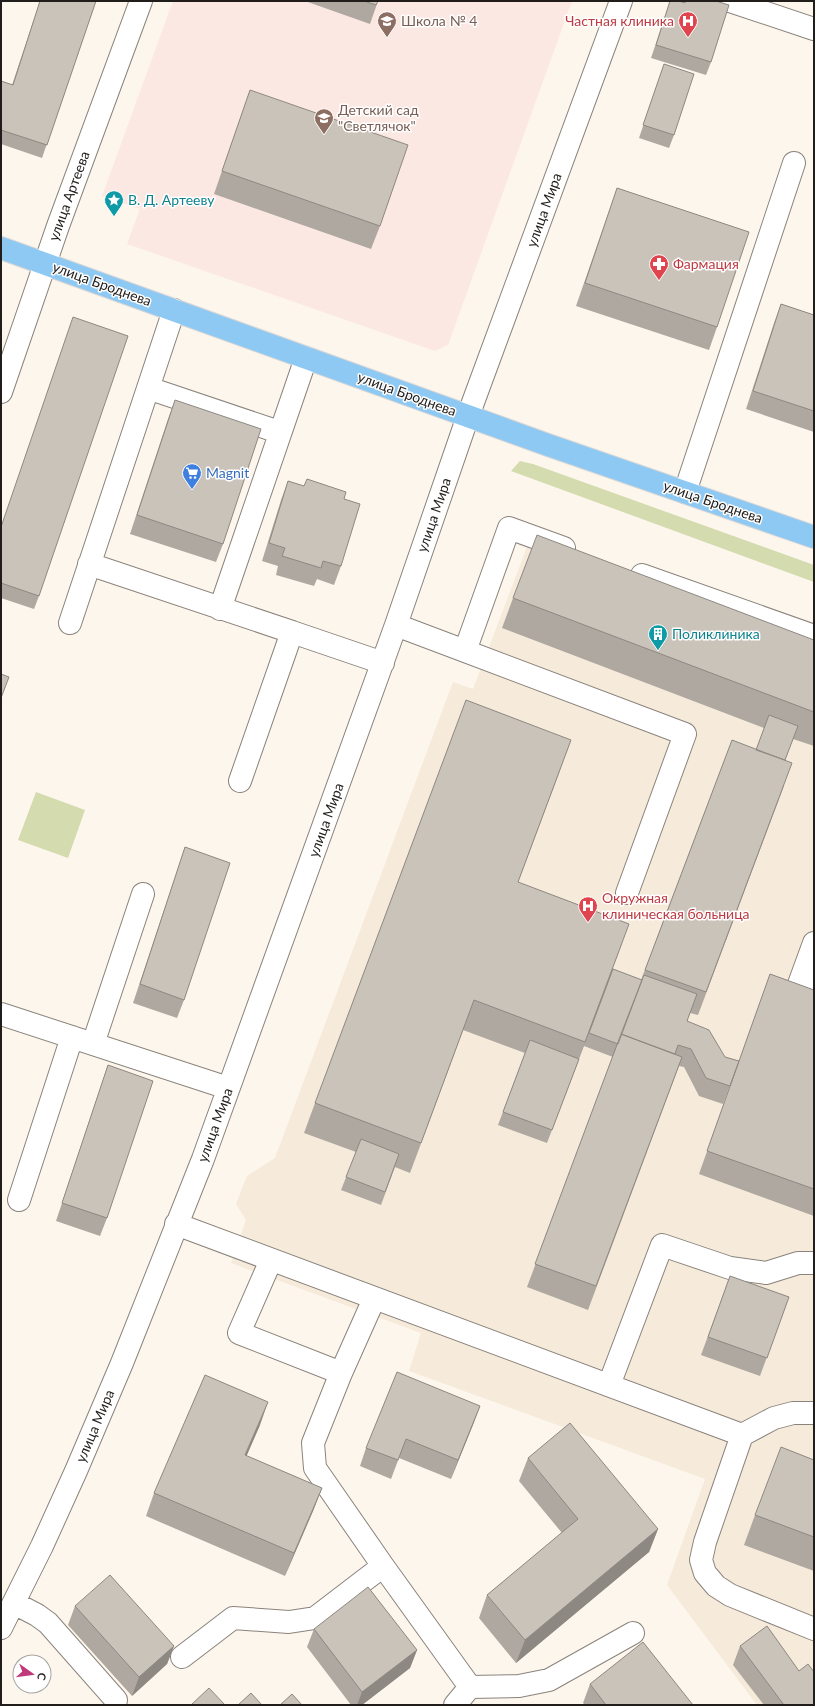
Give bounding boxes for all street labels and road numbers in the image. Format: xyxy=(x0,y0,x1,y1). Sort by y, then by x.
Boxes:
street label: улица Артеева xyxy=(44,149,93,243)
street label: улица Мира xyxy=(522,170,565,249)
street label: улица Броднева xyxy=(51,258,154,309)
street label: улица Броднева xyxy=(356,368,459,419)
street label: улица Мира xyxy=(413,475,454,554)
street label: улица Броднева xyxy=(661,477,765,526)
street label: улица Мира xyxy=(304,780,347,859)
street label: улица Мира xyxy=(193,1085,236,1164)
street label: улица Мира xyxy=(72,1387,118,1465)

